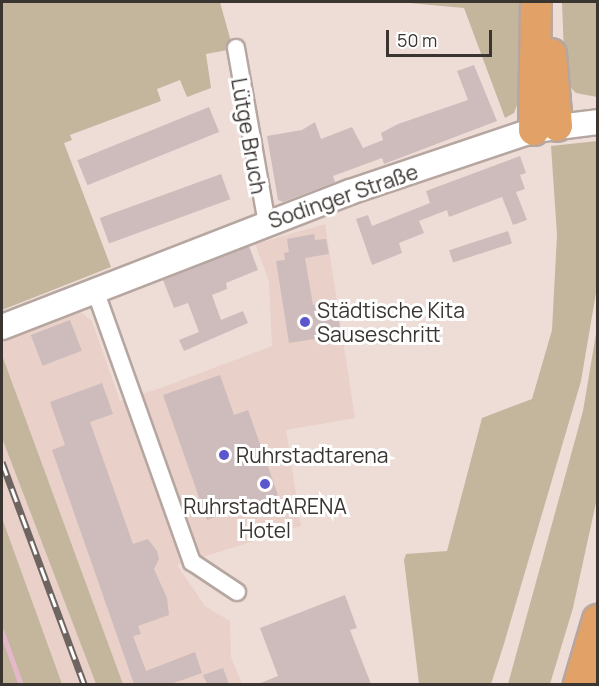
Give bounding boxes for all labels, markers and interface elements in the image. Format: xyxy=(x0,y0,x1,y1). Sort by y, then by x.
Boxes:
scale bar xyxy=(389,18,496,56)
text: 50 m xyxy=(397,28,437,52)
street label: Lütge Bruch xyxy=(226,76,272,196)
street label: Sodinger Straße xyxy=(265,159,421,233)
place label: Städtische Kita Sauseschritt xyxy=(317,297,465,347)
marker: Städtische Kita Sauseschritt xyxy=(298,315,312,329)
place label: Ruhrstadtarena xyxy=(236,442,388,468)
marker: Ruhrstadtarena xyxy=(217,448,231,462)
marker: RuhrstadtARENA Hotel xyxy=(258,477,272,491)
place label: RuhrstadtARENA Hotel xyxy=(183,493,347,543)

